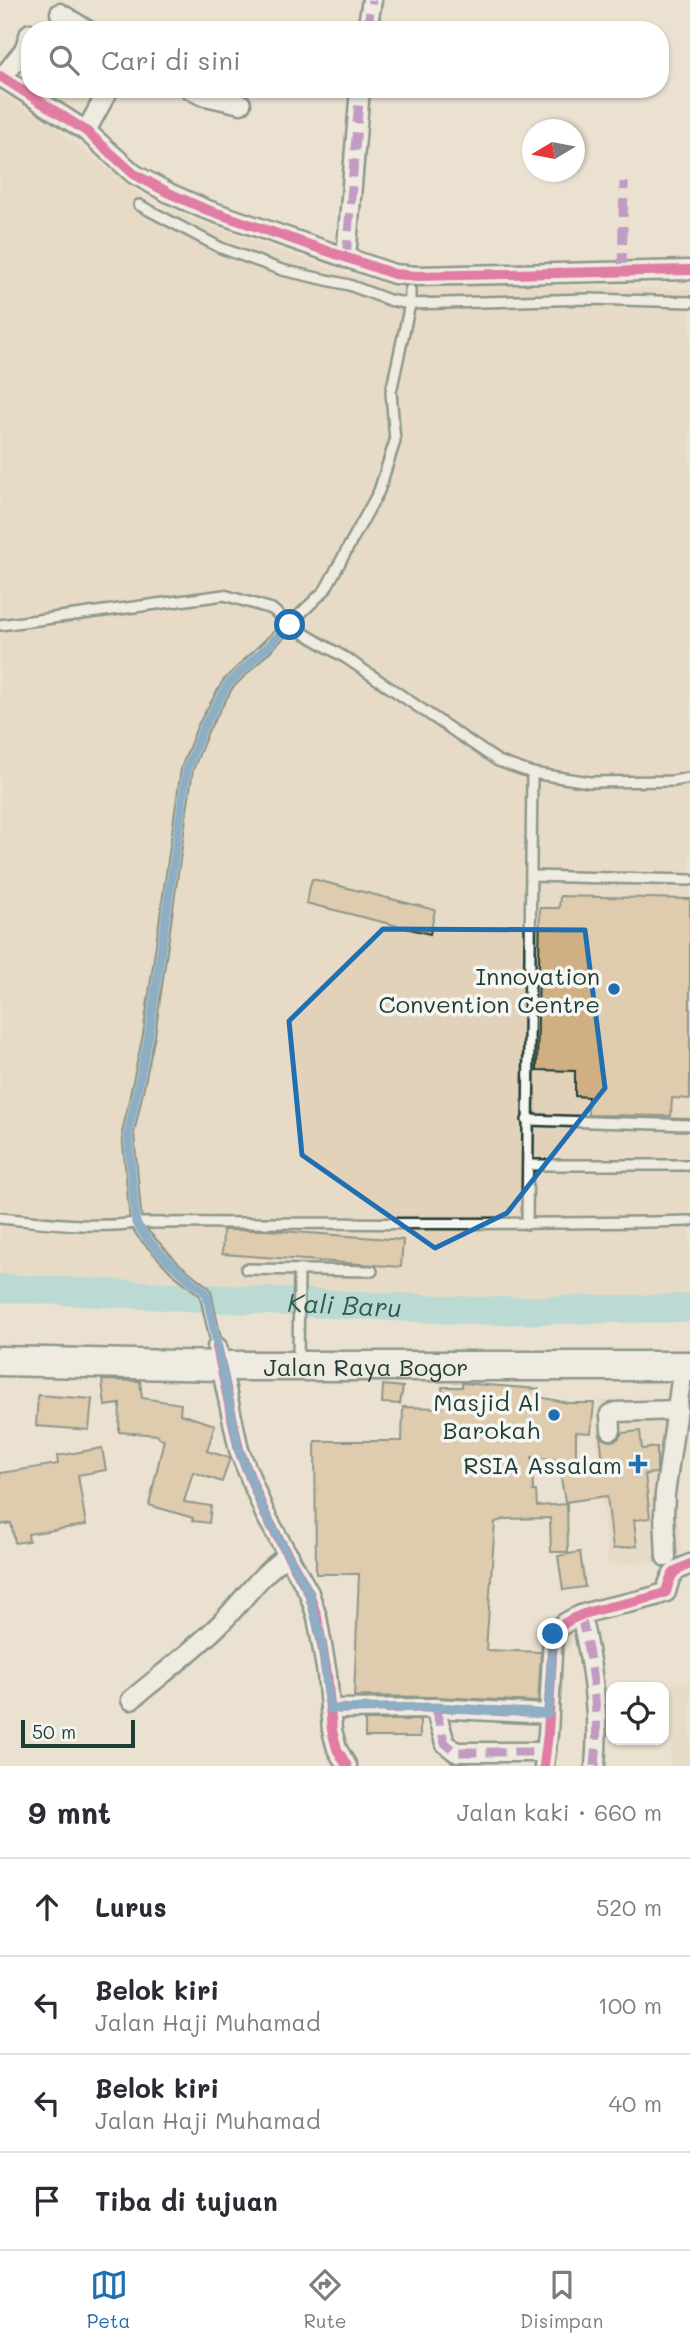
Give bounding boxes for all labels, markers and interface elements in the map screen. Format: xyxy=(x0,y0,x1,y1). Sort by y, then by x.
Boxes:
search box xyxy=(21,21,669,98)
icon: search xyxy=(45,41,83,79)
text: Cari di sini xyxy=(101,43,241,77)
north arrow xyxy=(522,119,585,182)
route start xyxy=(274,609,305,640)
place label: Innovation Convention Centre xyxy=(379,960,600,1019)
marker: Innovation Convention Centre xyxy=(606,981,622,997)
water label: Kali Baru xyxy=(287,1285,403,1324)
street label: Jalan Raya Bogor xyxy=(263,1351,468,1382)
place label: Masjid Al Barokah xyxy=(433,1386,540,1445)
marker: Masjid Al Barokah xyxy=(546,1407,562,1423)
place label: RSIA Assalam xyxy=(463,1449,622,1480)
marker: RSIA Assalam xyxy=(628,1454,648,1474)
route end xyxy=(537,1618,568,1649)
map controls xyxy=(606,1682,669,1745)
button: locate xyxy=(606,1682,669,1745)
scale bar xyxy=(21,1717,135,1749)
text: 50 m xyxy=(32,1719,76,1744)
text: 9 mnt xyxy=(28,1792,111,1832)
text: Jalan kaki · 660 m xyxy=(457,1797,662,1827)
icon: ahead xyxy=(28,1888,66,1926)
text: Lurus xyxy=(95,1890,167,1924)
text: 520 m xyxy=(596,1892,662,1922)
text: Belok kiri xyxy=(95,1973,219,2007)
icon: left xyxy=(28,1986,66,2024)
text: 100 m xyxy=(598,1990,662,2020)
text: Jalan Haji Muhamad xyxy=(95,2007,320,2037)
text: Belok kiri xyxy=(95,2071,219,2105)
icon: left xyxy=(28,2084,66,2122)
text: 40 m xyxy=(609,2088,662,2118)
text: Jalan Haji Muhamad xyxy=(95,2105,320,2135)
icon: arrive xyxy=(28,2182,66,2220)
text: Tiba di tujuan xyxy=(95,2184,278,2218)
tab: Peta xyxy=(87,2266,130,2333)
tab: Rute xyxy=(304,2266,347,2333)
tab: Disimpan xyxy=(520,2266,603,2333)

